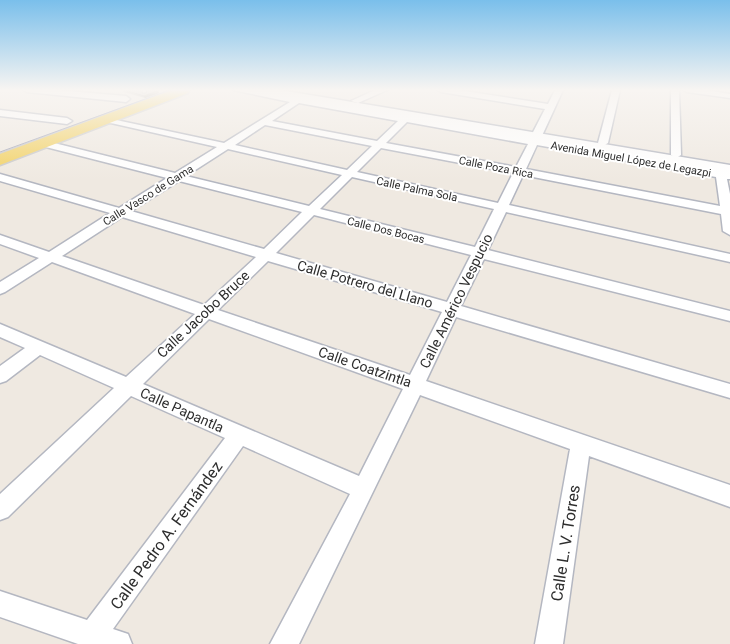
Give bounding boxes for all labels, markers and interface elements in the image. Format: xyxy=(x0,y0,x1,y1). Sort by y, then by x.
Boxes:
street label: Avenida Miguel López de Legazpi xyxy=(550,139,712,180)
street label: Calle Poza Rica xyxy=(458,154,534,181)
street label: Calle Vasco de Gama xyxy=(101,162,196,229)
street label: Calle Palma Sola xyxy=(375,175,459,204)
street label: Calle Dos Bocas xyxy=(346,215,426,246)
street label: Calle Américo Vespucio xyxy=(416,231,496,371)
street label: Calle Potrero del Llano xyxy=(295,257,435,311)
street label: Calle Jacobo Bruce xyxy=(154,267,252,361)
street label: Calle Coatzintla xyxy=(316,344,414,390)
street label: Calle Papantla xyxy=(138,384,226,436)
street label: Calle Pedro A. Fernández xyxy=(106,458,227,613)
street label: Calle L. V. Torres xyxy=(547,483,584,603)

